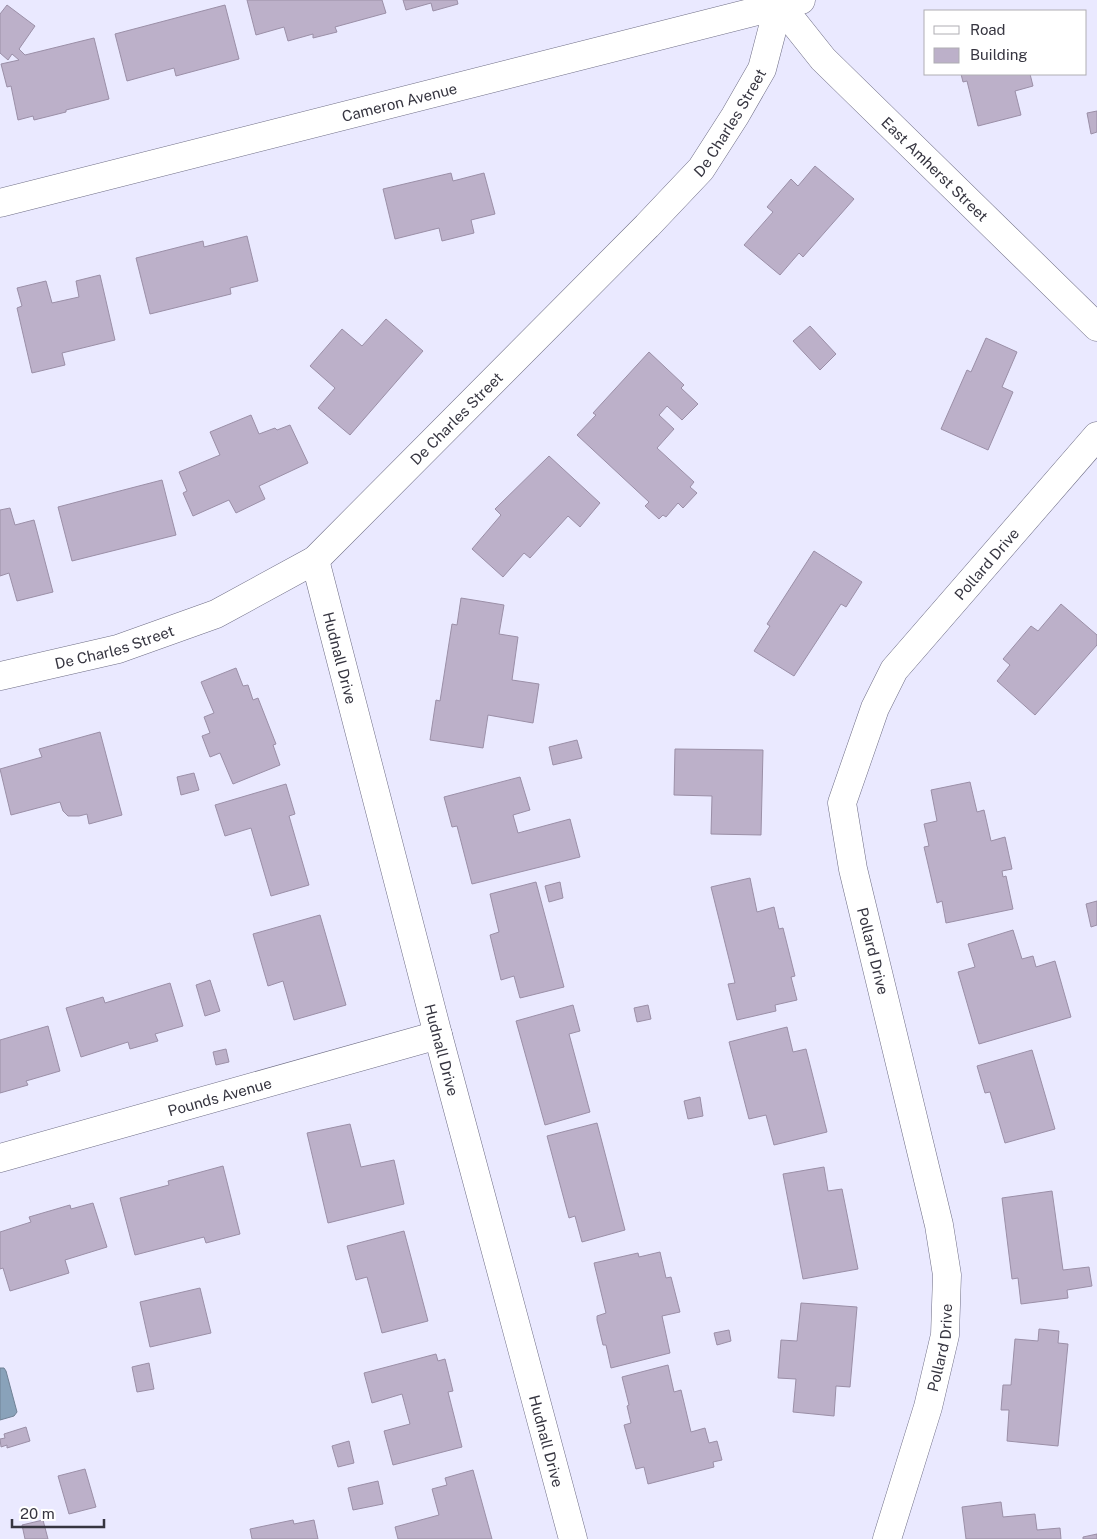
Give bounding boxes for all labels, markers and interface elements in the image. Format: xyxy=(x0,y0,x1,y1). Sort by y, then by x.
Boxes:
legend xyxy=(924,10,1087,75)
text: Road xyxy=(970,21,1006,38)
text: Building xyxy=(970,46,1028,63)
street label: De Charles Street xyxy=(690,65,769,180)
street label: Cameron Avenue xyxy=(340,79,459,125)
street label: East Amherst Street xyxy=(879,113,992,225)
street label: De Charles Street xyxy=(407,368,506,468)
street label: Pollard Drive xyxy=(951,524,1022,603)
street label: Hudnall Drive xyxy=(320,610,360,706)
street label: De Charles Street xyxy=(53,621,176,672)
street label: Pollard Drive xyxy=(854,906,892,996)
street label: Hudnall Drive xyxy=(422,1002,462,1098)
street label: Pounds Avenue xyxy=(166,1074,273,1119)
street label: Pollard Drive xyxy=(923,1303,955,1393)
street label: Hudnall Drive xyxy=(526,1393,567,1489)
scale bar xyxy=(12,1496,105,1528)
text: 20 m xyxy=(20,1505,55,1522)

